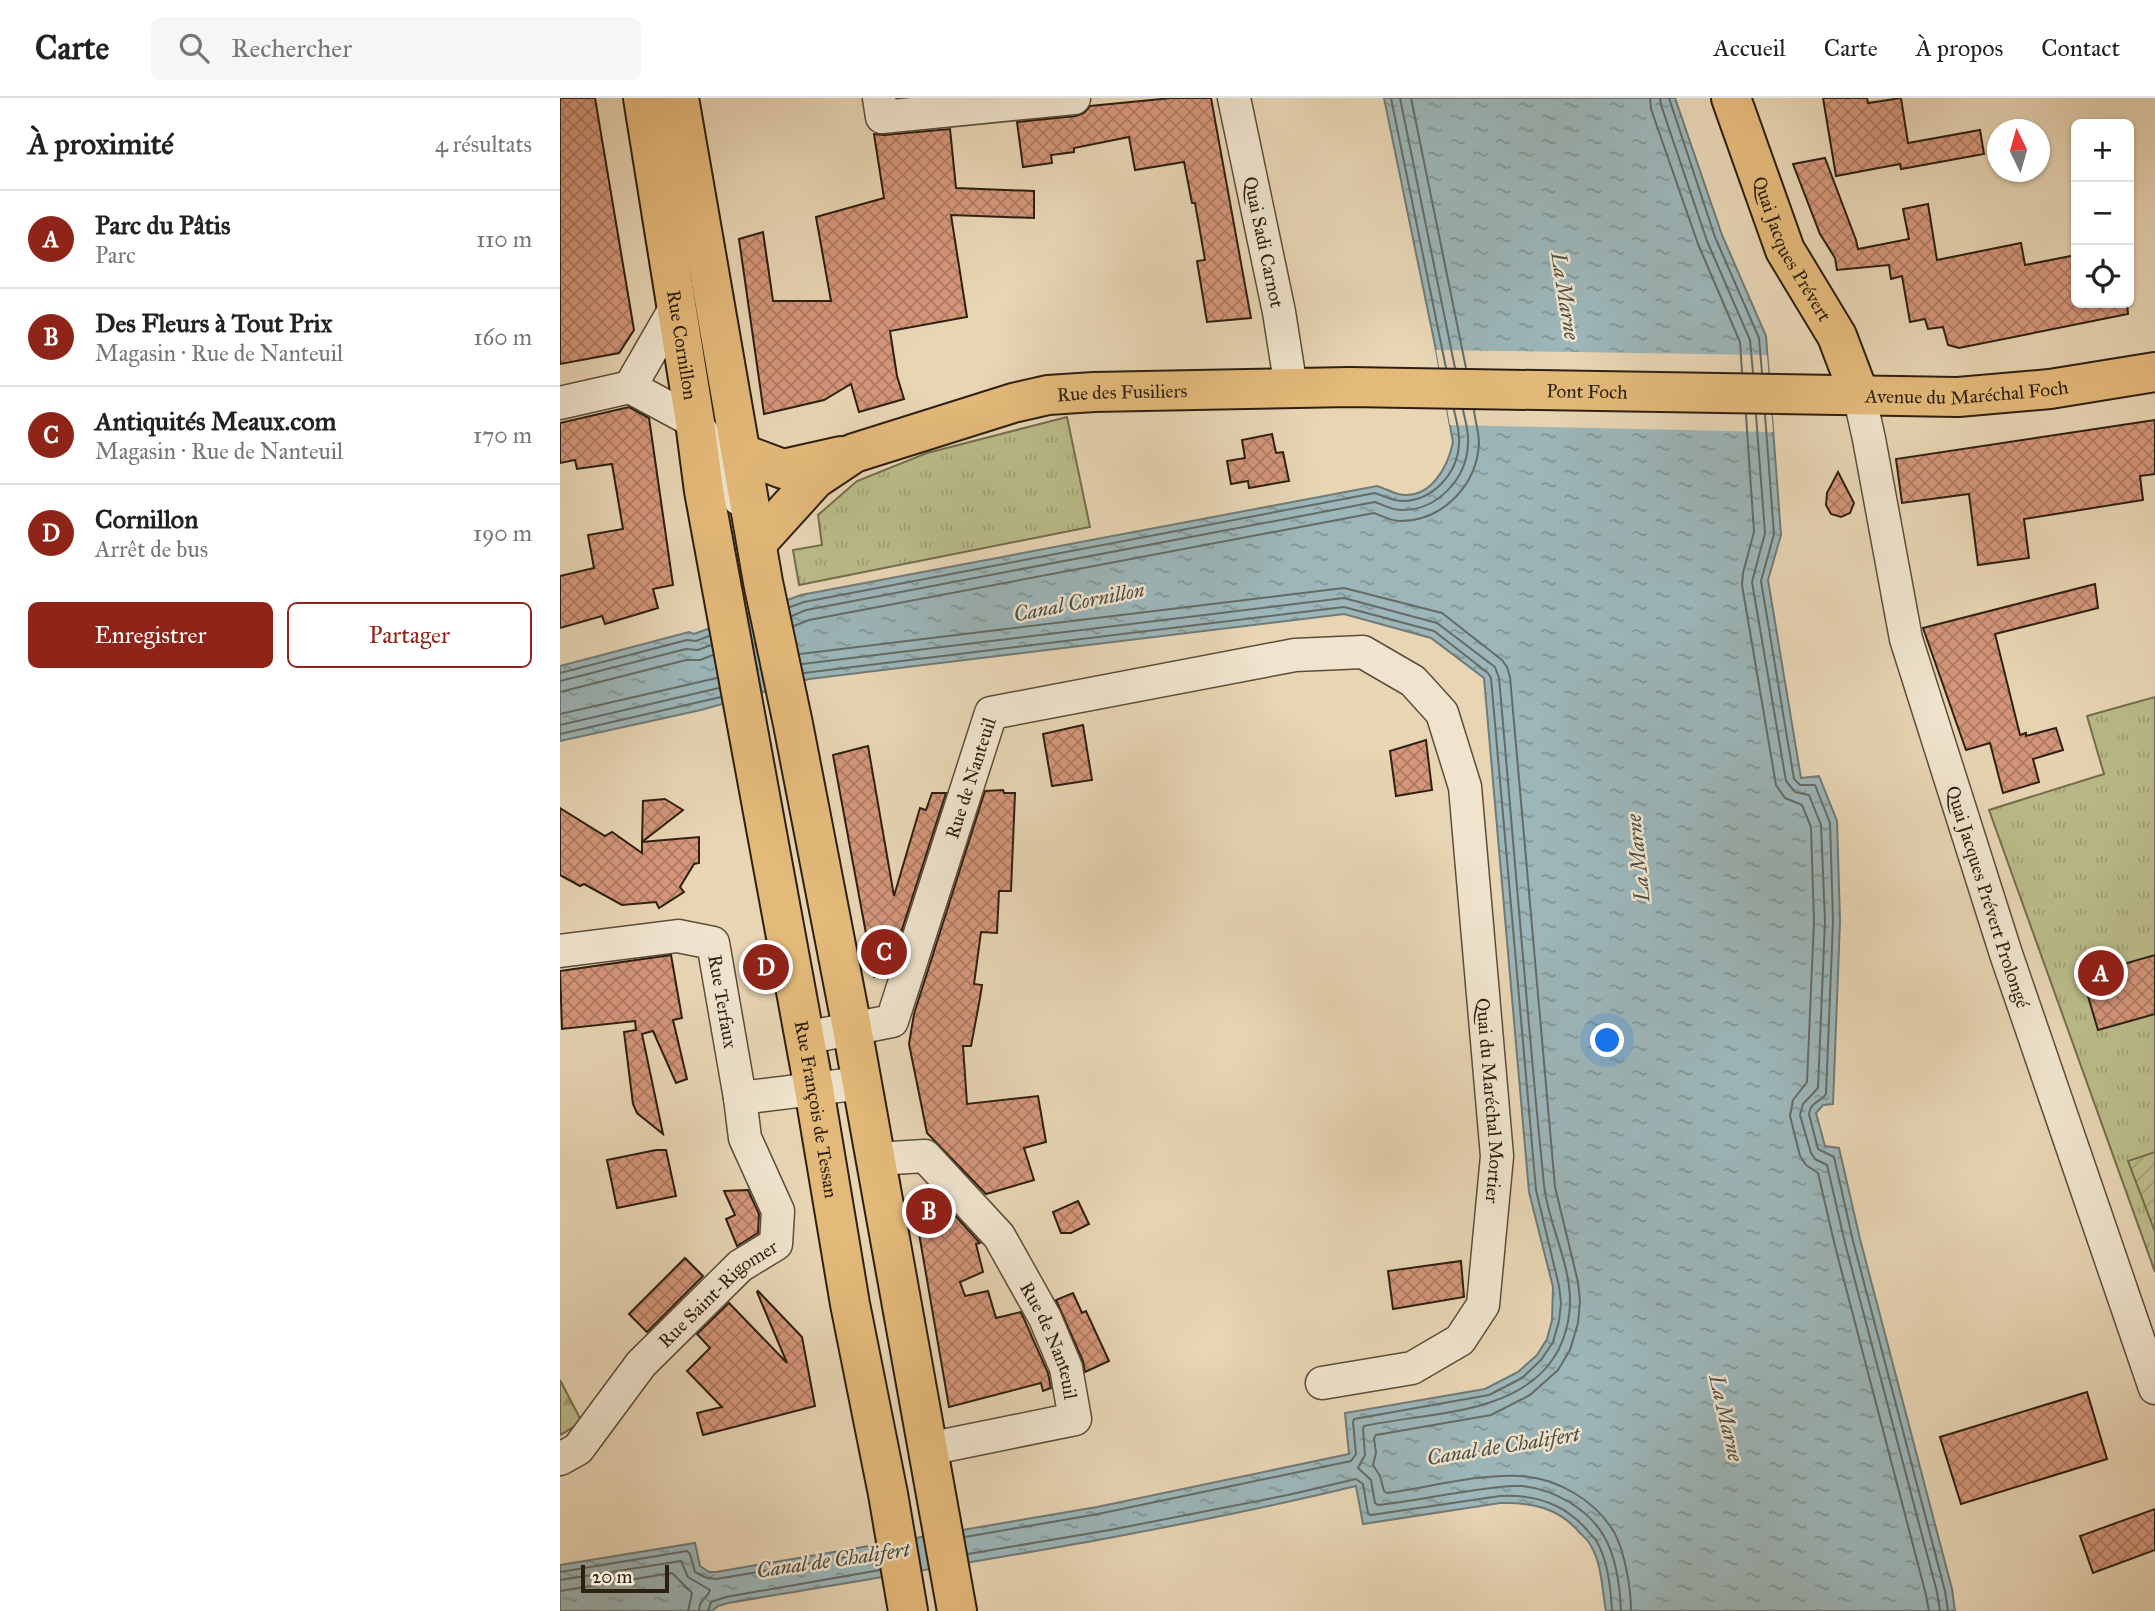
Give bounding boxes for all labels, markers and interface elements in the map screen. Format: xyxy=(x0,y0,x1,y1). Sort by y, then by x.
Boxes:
search box xyxy=(151,17,641,80)
text: Carte xyxy=(35,28,109,68)
icon: search xyxy=(175,29,213,67)
text: Rechercher xyxy=(231,32,352,64)
text: Accueil xyxy=(1714,33,1786,63)
text: Carte xyxy=(1824,33,1878,63)
text: À propos xyxy=(1916,33,2003,63)
text: Contact xyxy=(2041,33,2120,63)
north arrow xyxy=(1987,119,2050,182)
map controls xyxy=(2071,119,2134,308)
button: + xyxy=(2071,119,2134,182)
text: À proximité xyxy=(28,126,174,162)
text: 4 résultats xyxy=(435,130,532,158)
street label: Quai Jacques Prévert xyxy=(1748,173,1836,326)
street label: Quai Sadi Carnot xyxy=(1239,174,1289,310)
button: − xyxy=(2071,182,2134,245)
text: Parc du Pâtis xyxy=(95,209,231,241)
text: A xyxy=(43,225,59,253)
text: 110 m xyxy=(476,225,532,253)
text: Parc xyxy=(95,241,136,269)
button: locate xyxy=(2071,245,2134,308)
water label: La Marne xyxy=(1545,250,1585,343)
street label: Rue Cornillon xyxy=(662,288,702,401)
text: Des Fleurs à Tout Prix xyxy=(95,307,332,339)
text: B xyxy=(43,323,59,351)
text: 160 m xyxy=(474,323,532,351)
text: Magasin · Rue de Nanteuil xyxy=(95,339,343,367)
street label: Avenue du Maréchal Foch xyxy=(1864,375,2071,410)
street label: Rue des Fusiliers xyxy=(1056,379,1188,406)
street label: Pont Foch xyxy=(1546,379,1628,404)
text: Antiquités Meaux.com xyxy=(95,405,336,437)
text: C xyxy=(43,421,59,449)
text: 170 m xyxy=(473,421,532,449)
text: Magasin · Rue de Nanteuil xyxy=(95,437,343,465)
text: Cornillon xyxy=(95,503,198,535)
text: D xyxy=(42,519,60,547)
text: 190 m xyxy=(473,519,532,547)
text: Arrêt de bus xyxy=(95,535,208,563)
water label: Canal Cornillon xyxy=(1011,577,1147,627)
button: Enregistrer xyxy=(28,602,273,668)
button: Partager xyxy=(287,602,532,668)
street label: Rue de Nanteuil xyxy=(940,714,1001,842)
street label: Quai Jacques Prévert Prolongé xyxy=(1941,783,2035,1011)
water label: La Marne xyxy=(1620,812,1656,904)
pin: C xyxy=(861,926,907,978)
pin: D xyxy=(743,941,789,993)
pin: A xyxy=(2078,947,2124,999)
street label: Rue Terfaux xyxy=(703,953,742,1051)
street label: Quai du Maréchal Mortier xyxy=(1471,997,1508,1205)
street label: Rue François de Tessan xyxy=(790,1018,843,1200)
your location xyxy=(1590,1023,1624,1057)
pin: B xyxy=(906,1185,952,1237)
street label: Rue Saint-Rigomer xyxy=(653,1235,782,1353)
street label: Rue de Nanteuil xyxy=(1015,1278,1082,1402)
water label: La Marne xyxy=(1703,1371,1749,1465)
water label: Canal de Chalifert xyxy=(1425,1421,1583,1471)
water label: Canal de Chalifert xyxy=(755,1536,913,1584)
scale bar xyxy=(581,1562,668,1594)
text: 20 m xyxy=(592,1565,633,1588)

